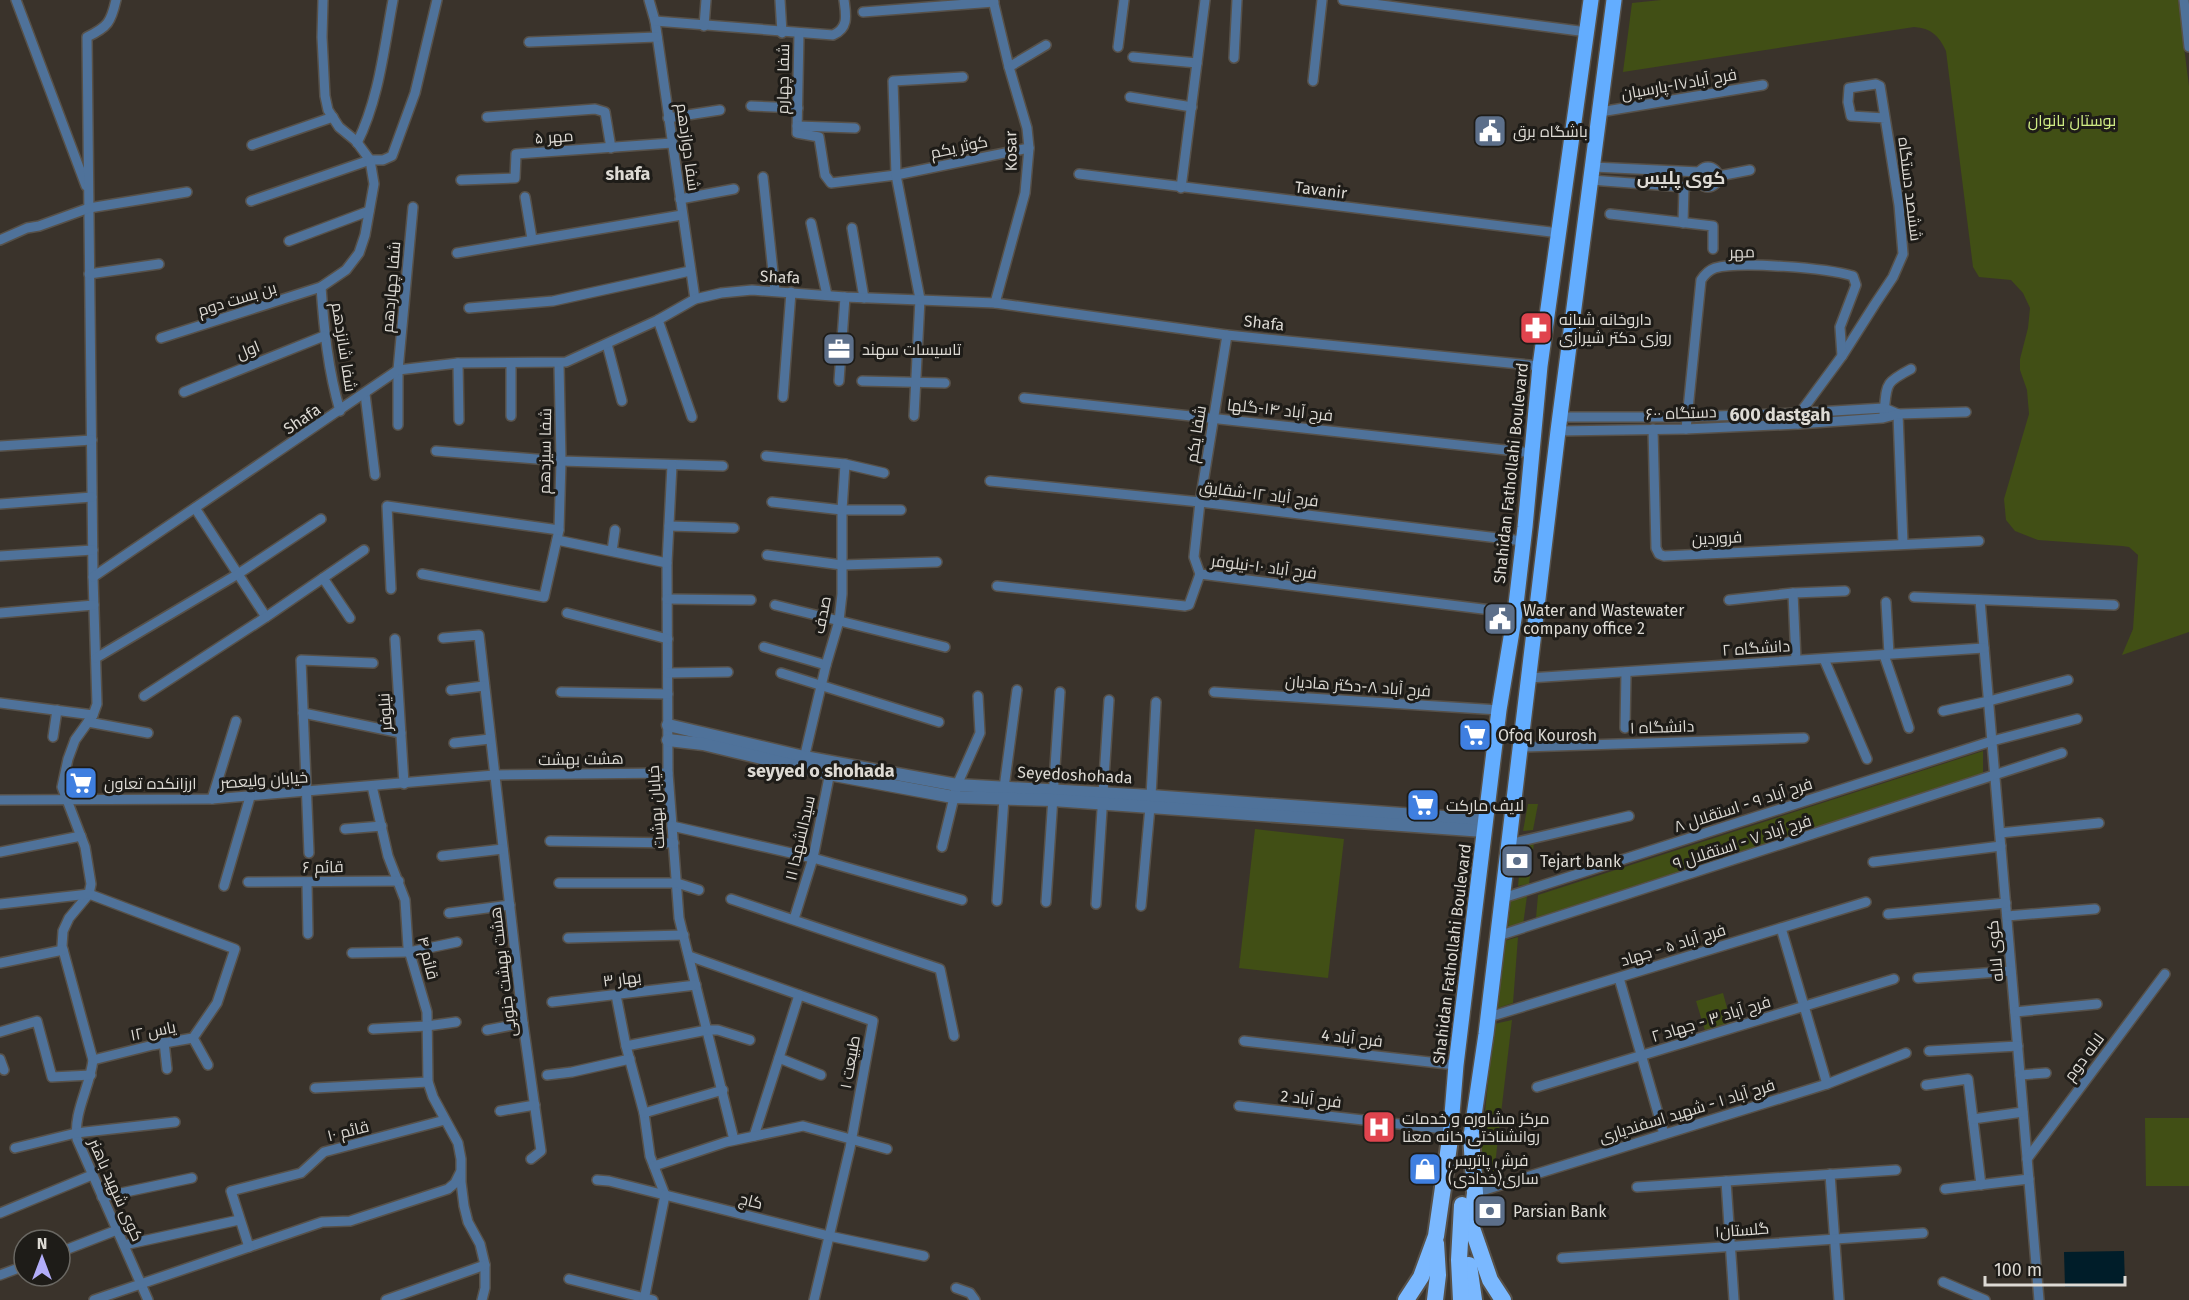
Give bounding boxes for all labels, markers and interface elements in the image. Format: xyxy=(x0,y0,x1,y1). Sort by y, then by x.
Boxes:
street label: شفا چهارم xyxy=(773,43,795,115)
street label: فرح آباد۱۷-پارسیان xyxy=(1620,64,1739,105)
street label: شفا دوازدهم xyxy=(670,102,704,192)
park label: بوستان بانوان xyxy=(2028,111,2116,131)
public building icon: باشگاه برق xyxy=(1472,113,1508,149)
place label: باشگاه برق xyxy=(1513,122,1588,142)
street label: مهر ۵ xyxy=(534,126,574,149)
street label: Kosar xyxy=(1001,130,1021,172)
street label: کوثر یکم xyxy=(929,132,990,164)
street label: ششصد دستگاه xyxy=(1894,136,1926,242)
district label: shafa xyxy=(606,163,651,185)
district label: کوی پلیس xyxy=(1637,167,1725,190)
street label: Tavanir xyxy=(1294,177,1349,203)
street label: شفا چهاردهم xyxy=(378,240,406,334)
street label: مهر xyxy=(1728,242,1755,263)
street label: Shafa xyxy=(759,266,801,288)
street label: بن بست دوم xyxy=(195,278,279,322)
street label: شفا شانزدهم xyxy=(326,301,360,393)
pharmacy icon: داروخانه شبانه روزی دکتر شیرازی xyxy=(1518,310,1554,346)
place label: داروخانه شبانه روزی دکتر شیرازی xyxy=(1559,310,1672,348)
street label: Shafa xyxy=(1243,311,1285,335)
office icon: تاسیسات سهند xyxy=(821,331,857,367)
street label: اول xyxy=(233,337,263,364)
place label: تاسیسات سهند xyxy=(862,340,962,360)
street label: Shahidan Fathollahi Boulevard xyxy=(1490,362,1532,584)
street label: فرح آباد ۱۴-گلها xyxy=(1226,395,1334,427)
street label: Shafa xyxy=(280,400,324,438)
street label: ۶۰۰ دستگاه xyxy=(1645,402,1717,424)
street label: شفا یکم xyxy=(1182,404,1212,464)
district label: 600 dastgah xyxy=(1729,404,1831,426)
street label: شفا سیزدهم xyxy=(535,408,557,494)
street label: فرح آباد ۱۲-شقایق xyxy=(1198,477,1320,513)
street label: فروردین xyxy=(1691,527,1743,550)
street label: فرح آباد ۱۰-نیلوفر xyxy=(1209,551,1318,585)
street label: صدف xyxy=(809,594,835,636)
public building icon: Water and Wastewater company office 2 xyxy=(1482,601,1518,637)
place label: Water and Wastewater company office 2 xyxy=(1523,601,1685,638)
street label: دانشگاه ۲ xyxy=(1721,636,1791,660)
street label: فرح آباد ۸-دکتر هادیان xyxy=(1284,671,1432,703)
street label: نیلوفر xyxy=(374,693,396,732)
street label: دانشگاه ۱ xyxy=(1629,716,1695,738)
supermarket icon: Ofoq Kourosh xyxy=(1457,717,1493,753)
place label: Ofoq Kourosh xyxy=(1498,726,1597,745)
street label: هشت بهشت xyxy=(538,749,624,770)
district label: seyyed o shohada xyxy=(747,760,895,782)
street label: Seyedoshohada xyxy=(1017,762,1133,788)
street label: خیابان بهشت xyxy=(644,764,669,849)
supermarket icon: ارزانکده تعاون xyxy=(63,765,99,801)
street label: خیابان ولیعصر xyxy=(218,767,309,794)
place label: ارزانکده تعاون xyxy=(104,774,197,794)
street label: فرح آباد ۹ - استقلال ۸ xyxy=(1671,774,1815,838)
supermarket icon: لایف مارکت xyxy=(1405,787,1441,823)
street label: سیدالشهدا ۱۱ xyxy=(781,794,820,883)
place label: لایف مارکت xyxy=(1446,796,1524,815)
street label: فرح آباد ۷ - استقلال ۹ xyxy=(1670,811,1814,875)
street label: Shahidan Fathollahi Boulevard xyxy=(1429,843,1475,1065)
bank icon: Tejart bank xyxy=(1499,843,1535,879)
place label: Tejart bank xyxy=(1540,852,1622,871)
street label: قائم ۶ xyxy=(302,857,344,879)
street label: هشت بهشت جنوبی xyxy=(486,906,521,1038)
street label: کوی لاله xyxy=(1983,919,2008,983)
street label: فرح آباد ۵ - جهاد xyxy=(1618,920,1728,972)
street label: قائم ۴ xyxy=(412,934,443,982)
street label: بهار ۳ xyxy=(602,967,643,992)
street label: فرح آباد ۳ - جهاد ۲ xyxy=(1649,992,1773,1048)
street label: یاس ۱۲ xyxy=(129,1017,178,1046)
street label: فرح آباد 4 xyxy=(1320,1025,1384,1053)
street label: لاله دوم xyxy=(2060,1029,2110,1086)
street label: طبیعت ۱ xyxy=(836,1034,864,1090)
street label: فرح آباد ۱ - شهید اسفندیاری xyxy=(1597,1075,1778,1149)
street label: فرح آباد 2 xyxy=(1279,1086,1342,1114)
hospital icon: مرکز مشاوره و خدمات روانشناختی خانه معنا xyxy=(1361,1109,1397,1145)
place label: مرکز مشاوره و خدمات روانشناختی خانه معنا xyxy=(1402,1109,1549,1147)
street label: قائم ۱۰ xyxy=(325,1117,371,1147)
street label: کوی شهید باهنر xyxy=(84,1135,147,1245)
shop icon: فرش پاتریس (خدادی)ساری xyxy=(1407,1151,1443,1187)
place label: فرش پاتریس (خدادی)ساری xyxy=(1448,1151,1539,1189)
street label: کاج xyxy=(737,1189,765,1215)
bank icon: Parsian Bank xyxy=(1472,1193,1508,1229)
place label: Parsian Bank xyxy=(1513,1202,1607,1221)
street label: گلستان۱ xyxy=(1714,1219,1770,1242)
north arrow xyxy=(12,1228,72,1288)
text: N xyxy=(37,1234,47,1253)
scale bar xyxy=(1985,1249,2124,1287)
text: 100 m xyxy=(1994,1259,2042,1281)

